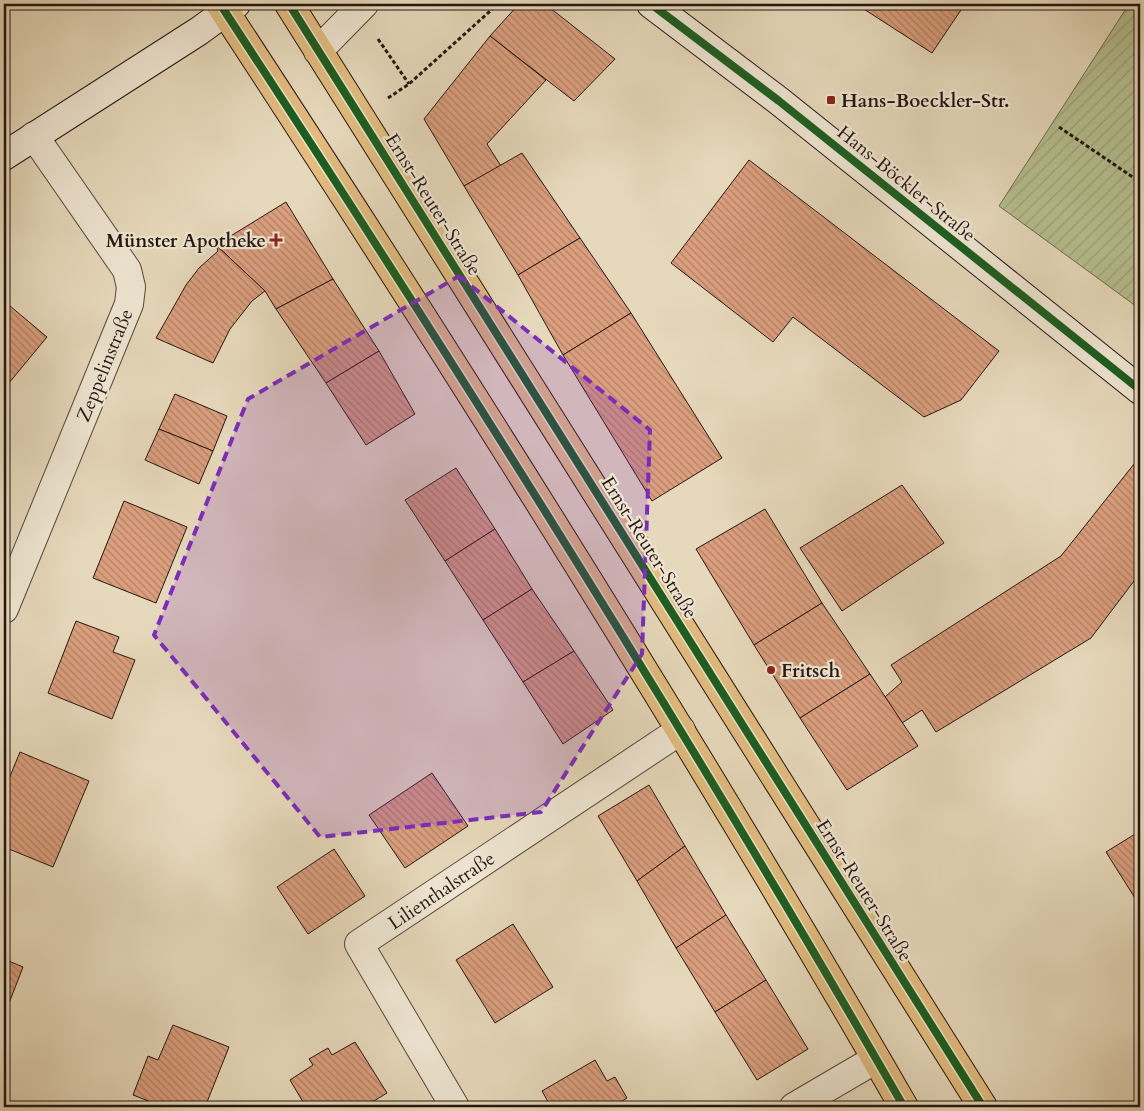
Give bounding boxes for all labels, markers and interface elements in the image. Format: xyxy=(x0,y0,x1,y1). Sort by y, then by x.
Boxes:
place label: Hans-Boeckler-Str. xyxy=(841,88,1010,114)
marker: Hans-Boeckler-Str. xyxy=(825,94,837,106)
street label: Hans-Böckler-Straße xyxy=(832,120,981,248)
street label: Ernst-Reuter-Straße xyxy=(379,128,487,281)
place label: Münster Apotheke xyxy=(106,228,266,254)
marker: Münster Apotheke xyxy=(270,234,282,246)
street label: Zeppelinstraße xyxy=(70,305,139,426)
street label: Ernst-Reuter-Straße xyxy=(595,471,703,624)
place label: Fritsch xyxy=(781,658,840,684)
marker: Fritsch xyxy=(765,664,777,676)
street label: Ernst-Reuter-Straße xyxy=(810,814,918,967)
street label: Lilienthalstraße xyxy=(383,846,500,936)

